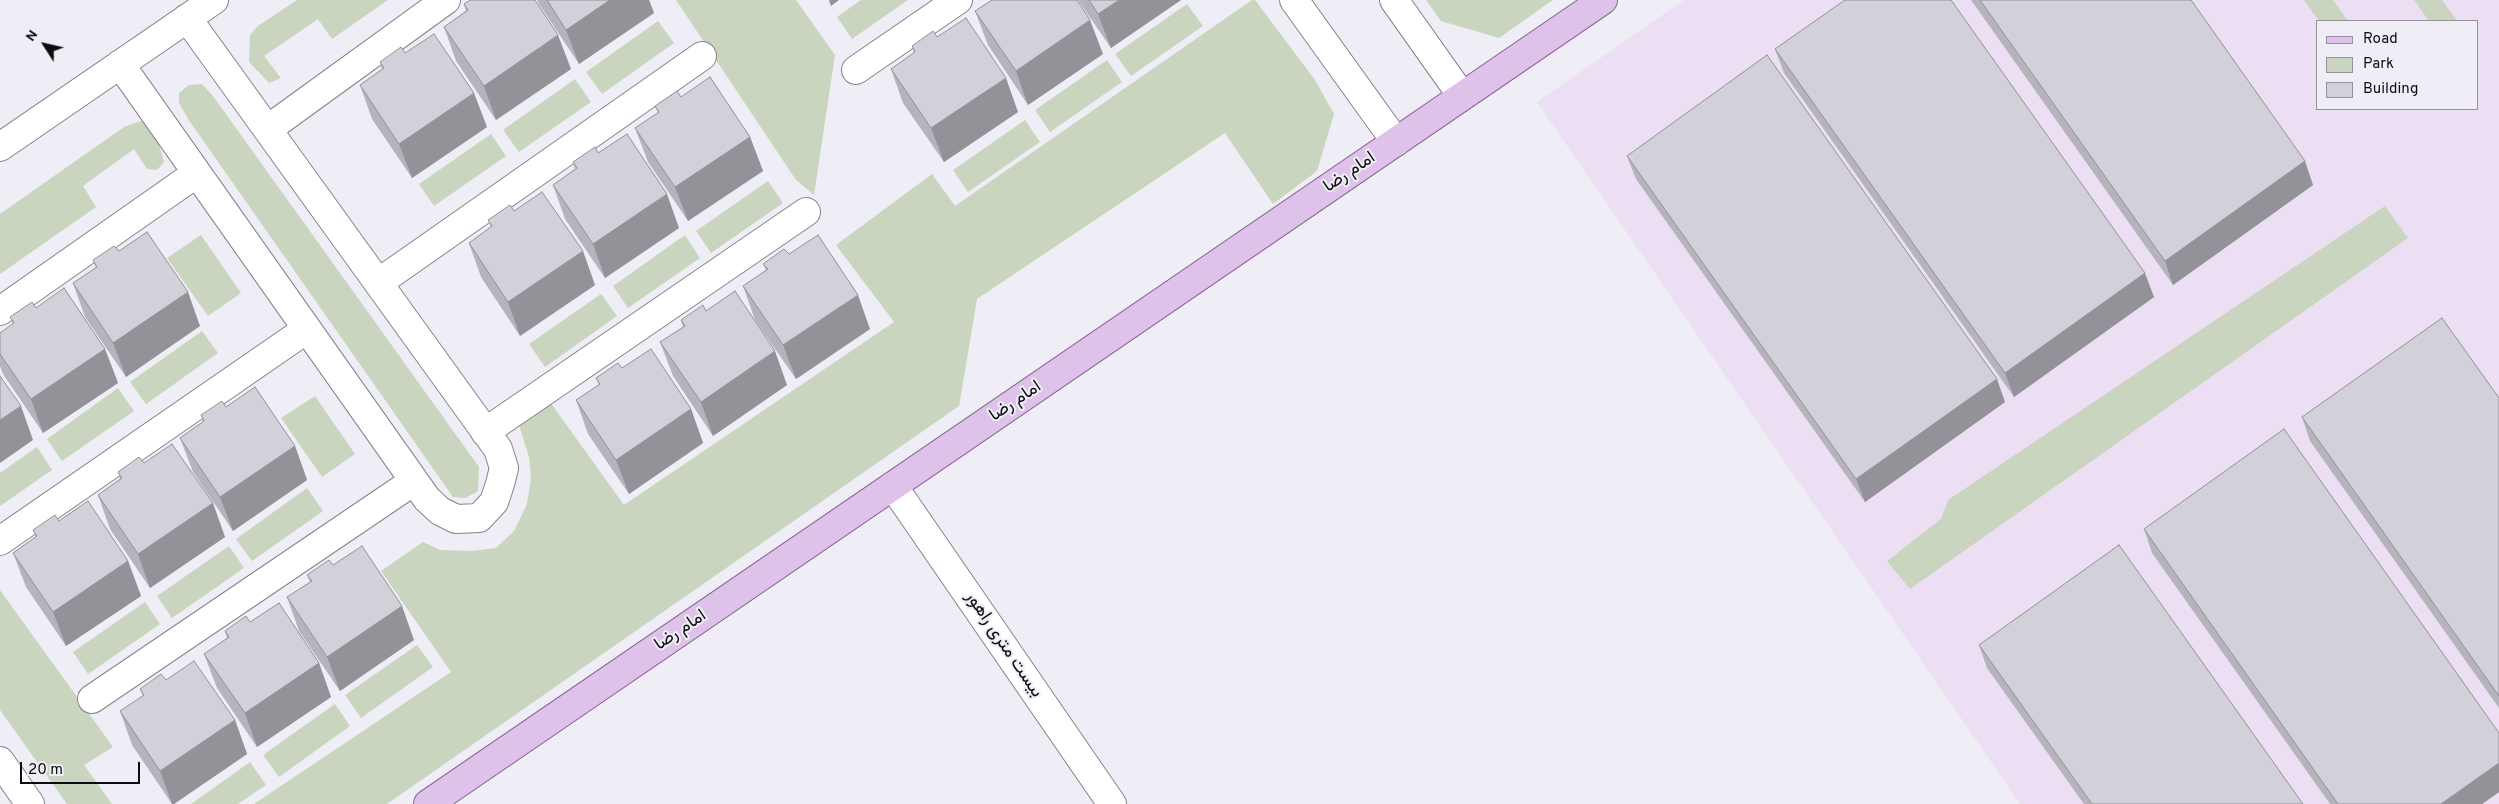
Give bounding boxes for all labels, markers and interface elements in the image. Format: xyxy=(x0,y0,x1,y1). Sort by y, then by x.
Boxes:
north arrow xyxy=(20,20,70,70)
legend xyxy=(2316,20,2479,110)
text: N xyxy=(22,27,42,45)
text: Road xyxy=(2363,30,2398,49)
text: Park xyxy=(2363,55,2394,74)
text: Building xyxy=(2363,80,2418,99)
street label: امام رضا xyxy=(1320,148,1380,198)
street label: امام رضا xyxy=(986,377,1046,427)
street label: بیست متری راهور xyxy=(959,588,1047,702)
street label: امام رضا xyxy=(651,606,711,656)
scale bar xyxy=(22,752,142,784)
text: 20 m xyxy=(28,761,63,780)

